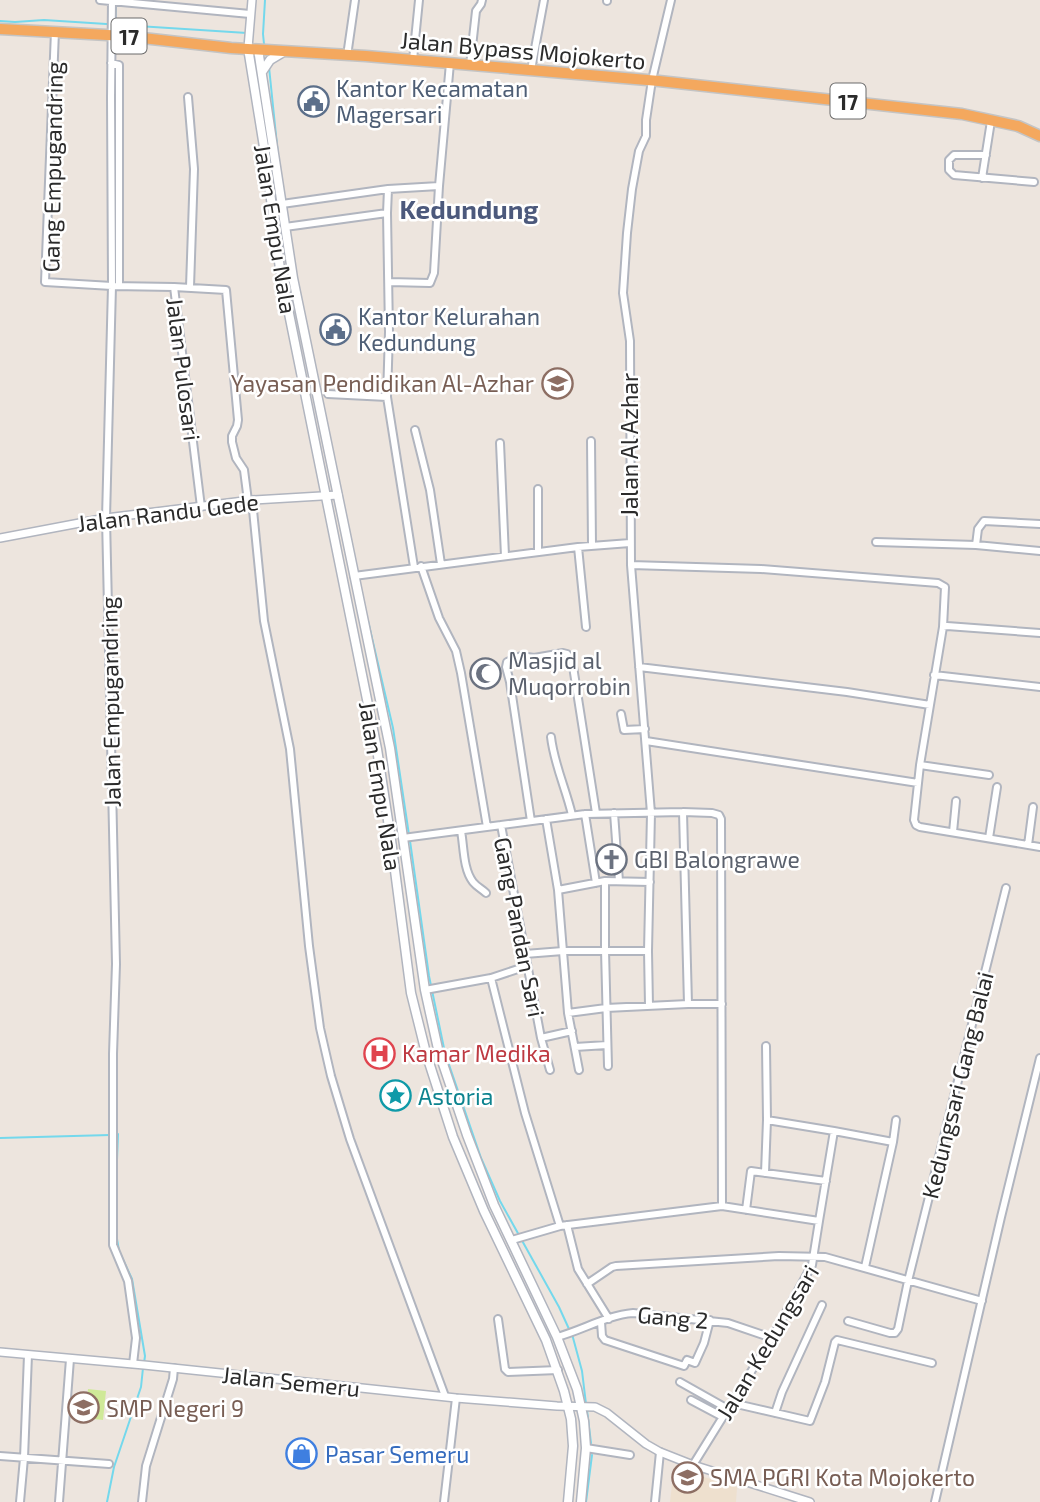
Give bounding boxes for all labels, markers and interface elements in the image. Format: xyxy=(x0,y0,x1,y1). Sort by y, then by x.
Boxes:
road number: 17 xyxy=(111,19,146,54)
street label: Jalan Bypass Mojokerto xyxy=(399,25,647,75)
street label: Gang Empugandring xyxy=(36,61,68,273)
place label: Kantor Kecamatan Magersari xyxy=(336,74,528,128)
public building icon: Kantor Kecamatan Magersari xyxy=(296,84,330,118)
road number: 17 xyxy=(830,84,866,119)
street label: Jalan Empu Nala xyxy=(249,142,303,316)
district label: Kedundung xyxy=(400,193,538,224)
street label: Jalan Pulosari xyxy=(161,296,207,442)
place label: Kantor Kelurahan Kedundung xyxy=(358,302,540,356)
public building icon: Kantor Kelurahan Kedundung xyxy=(318,312,352,346)
school or university icon: Yayasan Pendidikan Al-Azhar xyxy=(540,366,574,400)
place label: Yayasan Pendidikan Al-Azhar xyxy=(231,369,534,397)
street label: Jalan Al Azhar xyxy=(615,373,643,517)
street label: Jalan Randu Gede xyxy=(76,487,260,537)
street label: Jalan Empugandring xyxy=(94,596,126,808)
place label: Masjid al Muqorrobin xyxy=(508,646,631,700)
mosque icon: Masjid al Muqorrobin xyxy=(468,656,502,690)
street label: Jalan Empu Nala xyxy=(354,699,408,873)
street label: Gang Pandan Sari xyxy=(489,835,551,1019)
church icon: GBI Balongrawe xyxy=(594,842,628,876)
place label: GBI Balongrawe xyxy=(634,845,800,873)
street label: Kedungsari Gang Balai xyxy=(915,969,999,1201)
hospital icon: Kamar Medika xyxy=(362,1036,396,1070)
place label: Kamar Medika xyxy=(402,1039,551,1067)
place icon: Astoria xyxy=(378,1079,412,1113)
place label: Astoria xyxy=(418,1082,493,1110)
street label: Jalan Kedungsari xyxy=(710,1259,824,1425)
street label: Gang 2 xyxy=(636,1300,710,1334)
street label: Jalan Semeru xyxy=(221,1360,361,1402)
school or university icon: SMP Negeri 9 xyxy=(66,1391,100,1425)
place label: SMP Negeri 9 xyxy=(106,1394,244,1422)
shop icon: Pasar Semeru xyxy=(285,1437,319,1471)
place label: Pasar Semeru xyxy=(325,1440,469,1468)
school or university icon: SMA PGRI Kota Mojokerto xyxy=(670,1460,704,1494)
place label: SMA PGRI Kota Mojokerto xyxy=(710,1463,975,1491)

